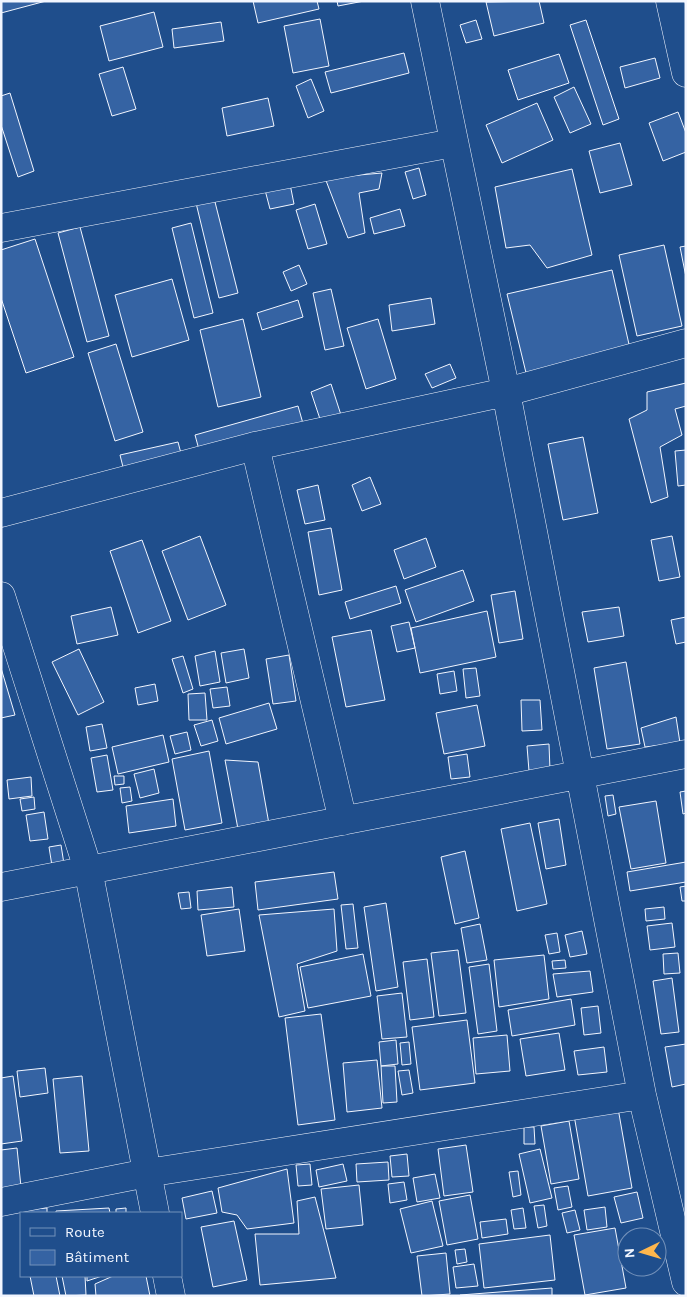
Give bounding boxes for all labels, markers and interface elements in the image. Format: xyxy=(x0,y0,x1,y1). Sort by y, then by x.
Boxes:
legend xyxy=(20,1212,182,1277)
text: Route xyxy=(65,1223,105,1241)
north arrow xyxy=(617,1227,667,1277)
text: N xyxy=(621,1247,638,1259)
text: Bâtiment xyxy=(65,1248,129,1266)

